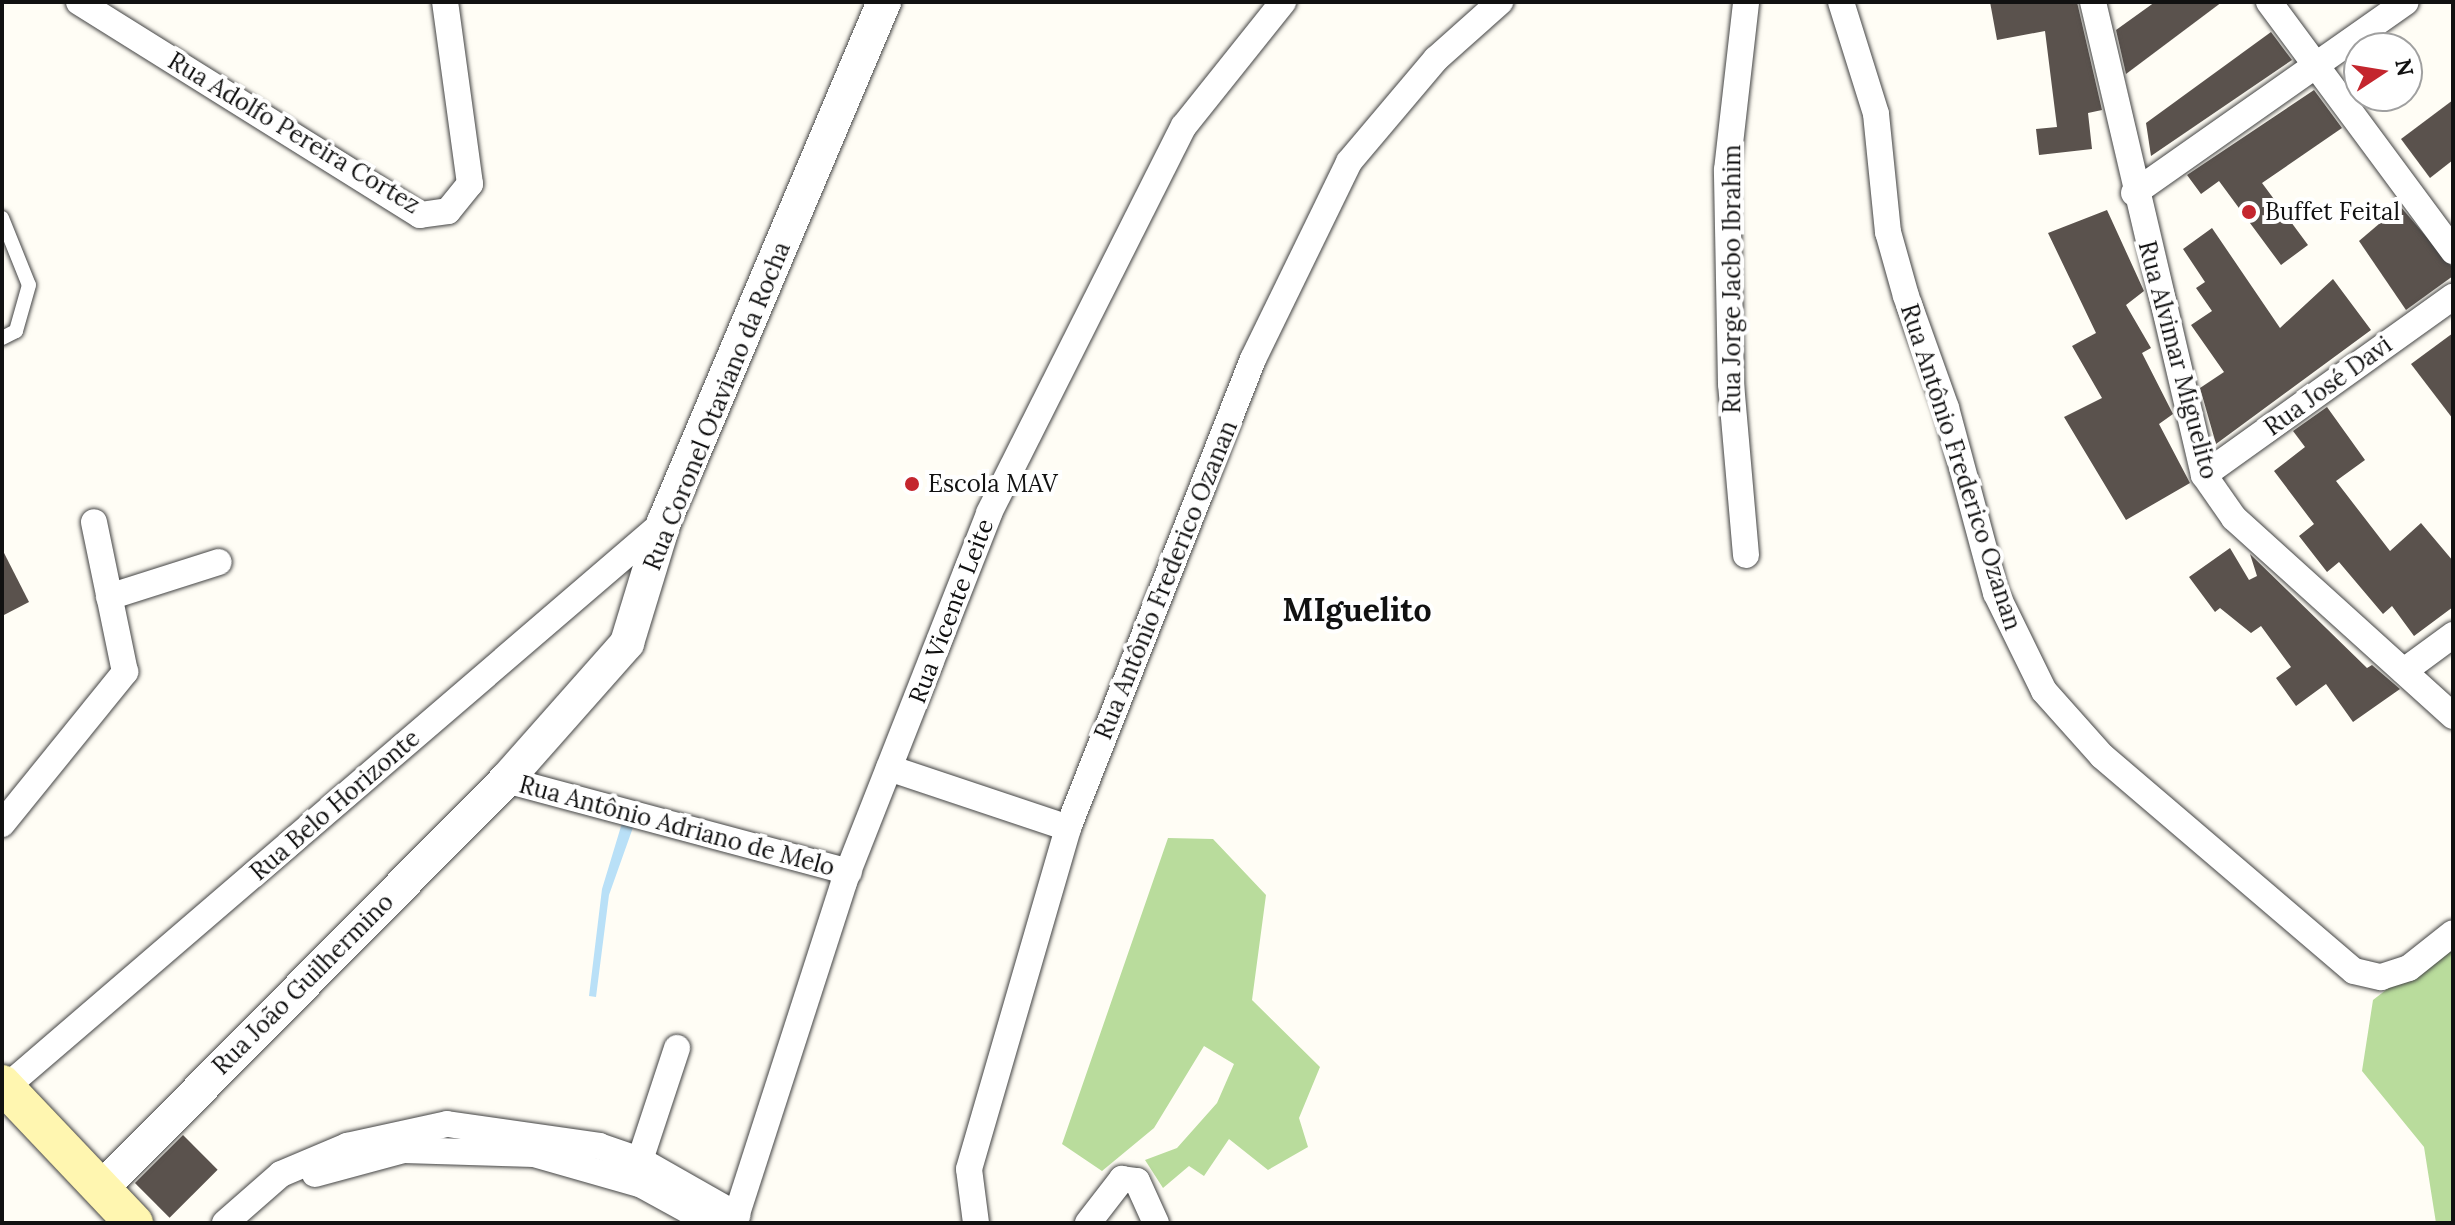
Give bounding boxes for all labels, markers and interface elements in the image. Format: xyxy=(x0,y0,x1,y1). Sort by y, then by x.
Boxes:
north arrow xyxy=(2343,32,2423,112)
street label: Rua Adolfo Pereira Cortez xyxy=(163,46,425,220)
text: N xyxy=(2389,56,2420,79)
street label: Rua Jorge Jacbo Ibrahim xyxy=(1718,145,1746,413)
place label: Buffet Feital xyxy=(2265,198,2400,226)
marker: Buffet Feital xyxy=(2240,203,2258,221)
street label: Rua Coronel Otaviano da Rocha xyxy=(638,238,796,574)
street label: Rua Alvimar Miguelito xyxy=(2132,238,2224,482)
street label: Rua Antônio Frederico Ozanan xyxy=(1895,300,2027,634)
street label: Rua José Davi xyxy=(2259,330,2397,442)
street label: Rua Antônio Frederico Ozanan xyxy=(1089,416,1243,744)
place label: Escola MAV xyxy=(928,470,1058,498)
marker: Escola MAV xyxy=(903,475,921,493)
street label: Rua Vicente Leite xyxy=(903,515,999,707)
district label: MIguelito xyxy=(1282,591,1432,629)
street label: Rua Belo Horizonte xyxy=(244,724,426,886)
street label: Rua Antônio Adriano de Melo xyxy=(516,770,838,882)
street label: Rua João Guilhermino xyxy=(206,887,400,1081)

